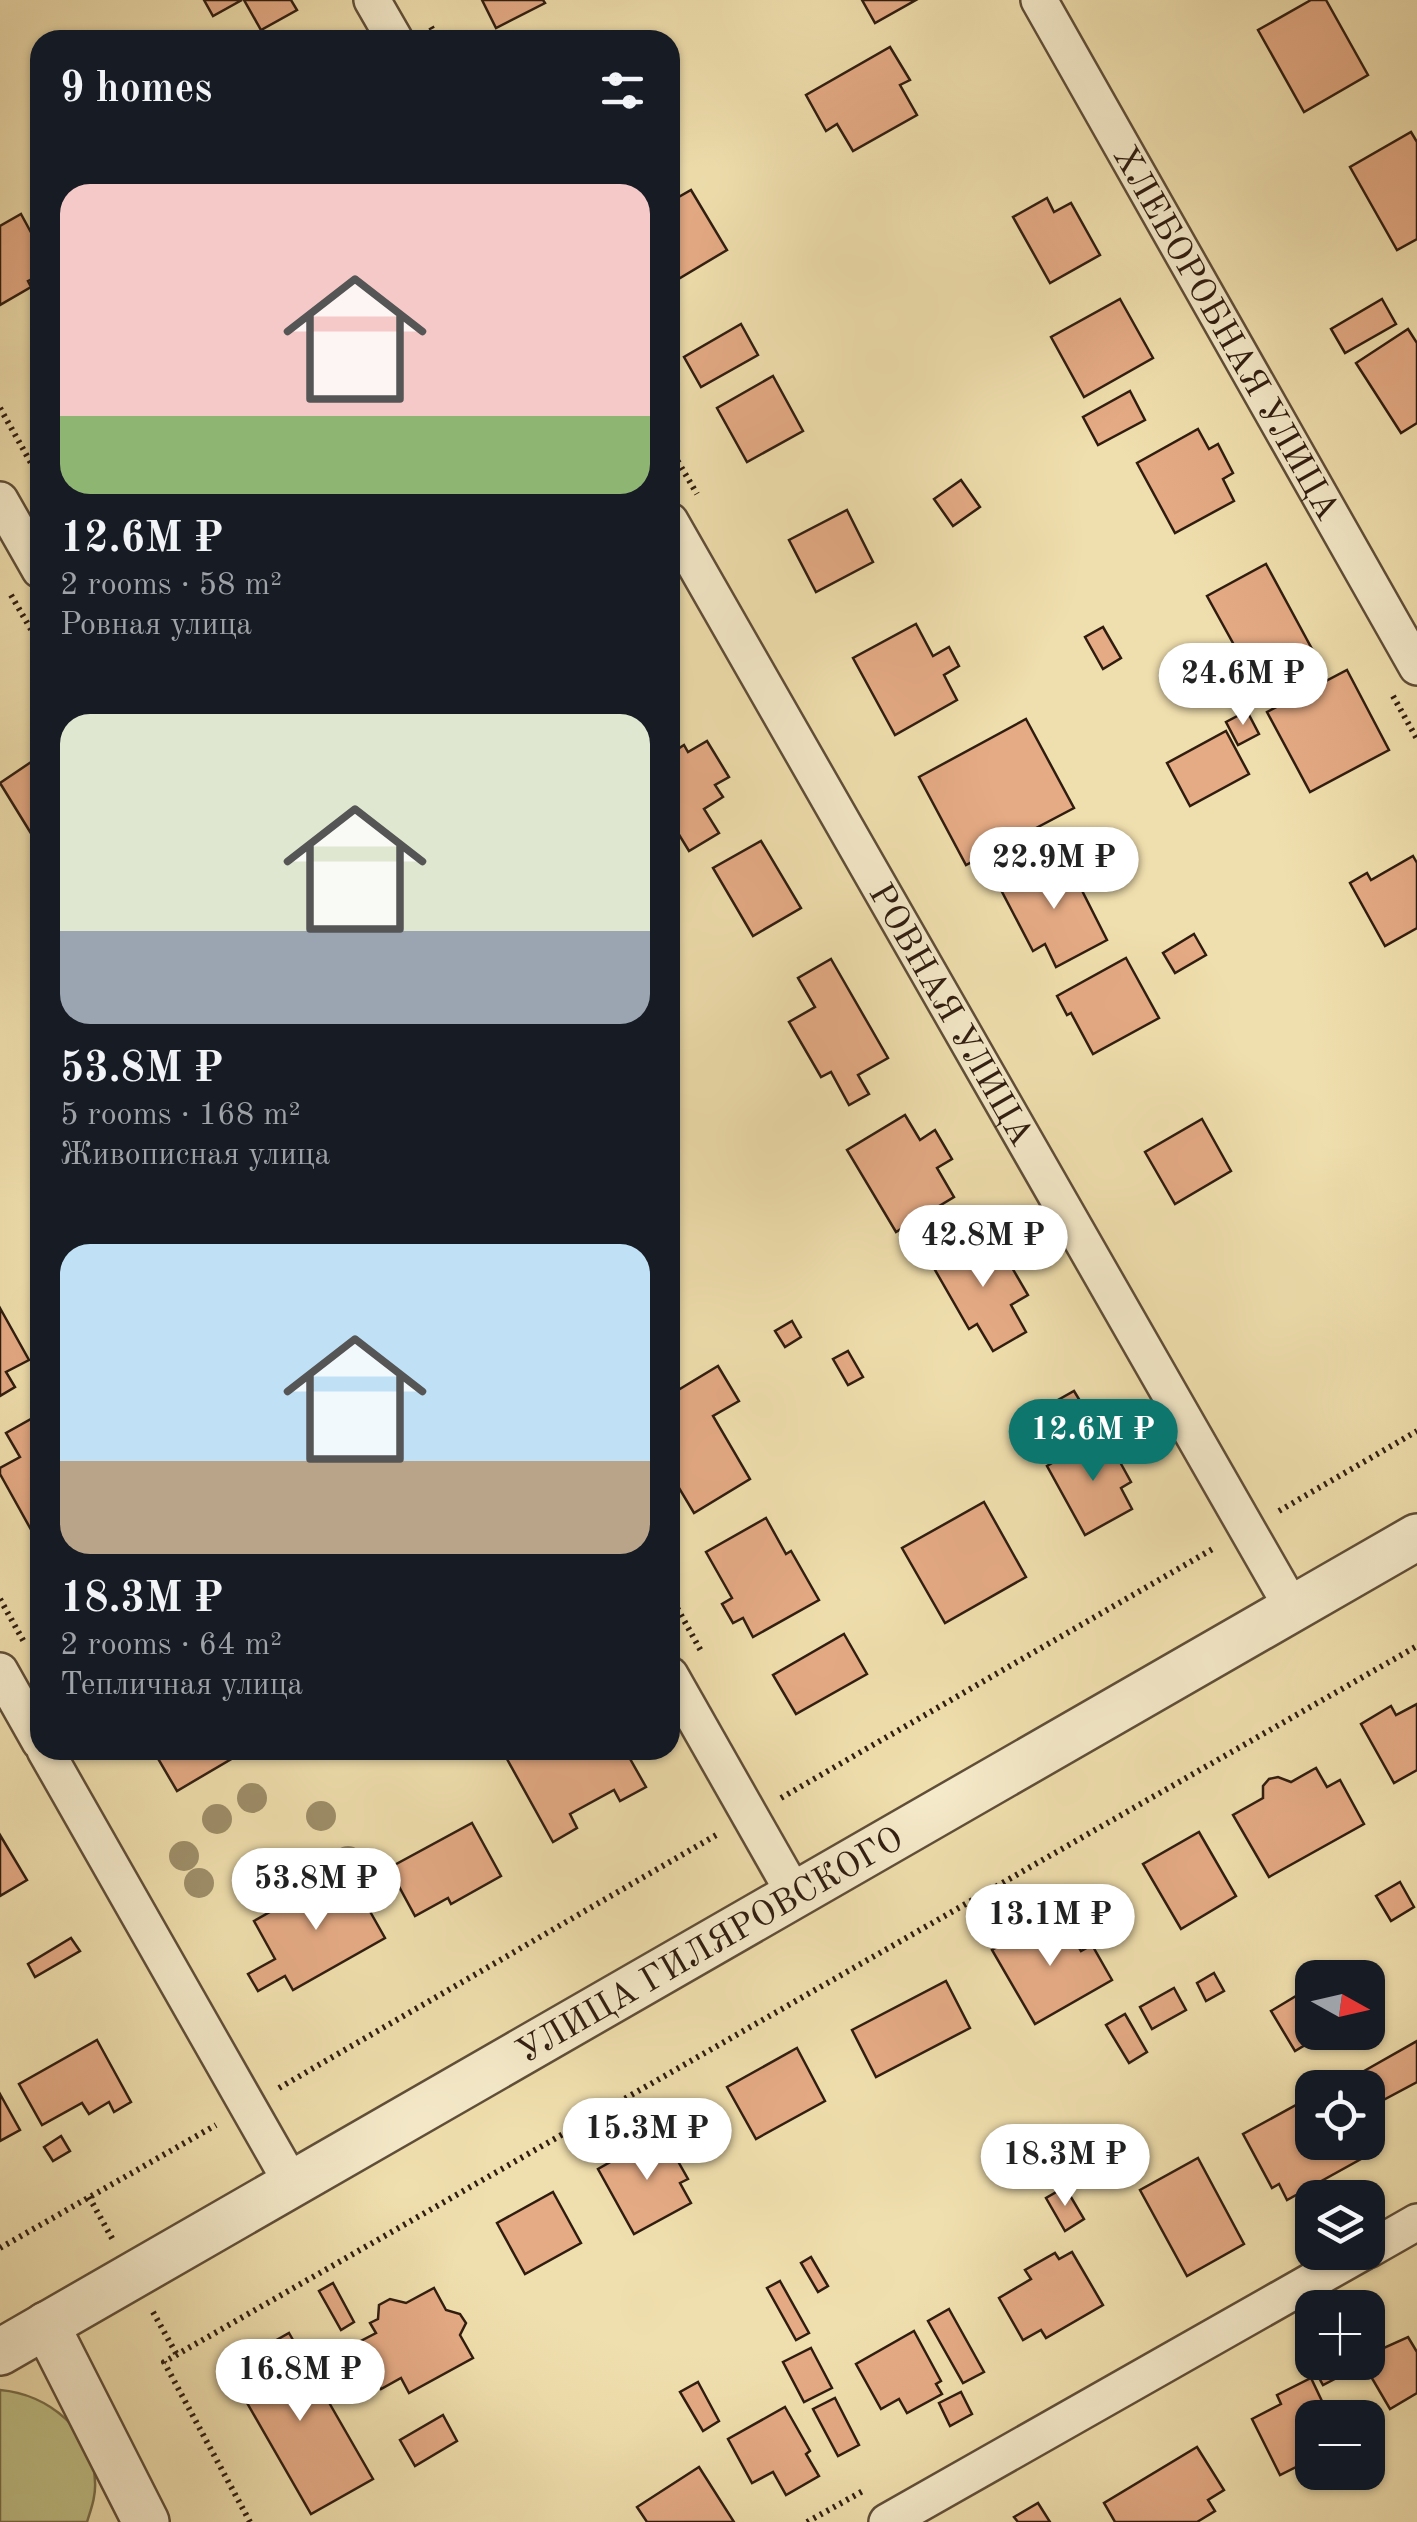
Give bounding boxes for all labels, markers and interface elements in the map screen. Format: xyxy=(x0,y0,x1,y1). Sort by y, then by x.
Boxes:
icon: filters xyxy=(595,63,650,118)
text: 9 homes xyxy=(60,69,212,111)
street label: ХЛЕБОРОБНАЯ УЛИЦА xyxy=(1106,141,1345,526)
icon: home xyxy=(265,249,445,429)
text: 12.6M ₽ xyxy=(60,519,223,561)
text: 2 rooms · 58 m² xyxy=(60,570,282,602)
text: Ровная улица xyxy=(60,610,252,642)
pin: 24.6M ₽ xyxy=(1151,643,1335,728)
text: 24.6M ₽ xyxy=(1181,659,1305,691)
icon: home xyxy=(265,779,445,959)
pin: 22.9M ₽ xyxy=(962,827,1146,912)
text: 22.9M ₽ xyxy=(992,843,1116,875)
street label: РОВНАЯ УЛИЦА xyxy=(861,878,1039,1152)
text: 53.8M ₽ xyxy=(60,1049,223,1091)
text: 5 rooms · 168 m² xyxy=(60,1100,301,1132)
text: Живописная улица xyxy=(60,1140,330,1172)
pin: 42.8M ₽ xyxy=(891,1205,1075,1290)
text: 42.8M ₽ xyxy=(921,1221,1045,1253)
icon: home xyxy=(265,1309,445,1489)
pin: 12.6M ₽ xyxy=(1001,1399,1185,1484)
text: 12.6M ₽ xyxy=(1031,1415,1155,1447)
text: 18.3M ₽ xyxy=(60,1579,223,1621)
text: 2 rooms · 64 m² xyxy=(60,1630,282,1662)
text: Тепличная улица xyxy=(60,1670,303,1702)
street label: УЛИЦА ГИЛЯРОВСКОГО xyxy=(511,1822,909,2071)
pin: 53.8M ₽ xyxy=(224,1848,408,1933)
text: 53.8M ₽ xyxy=(254,1864,378,1896)
pin: 13.1M ₽ xyxy=(958,1884,1142,1969)
text: 13.1M ₽ xyxy=(988,1900,1112,1932)
north arrow xyxy=(1295,1960,1385,2050)
map controls xyxy=(1295,1960,1385,2490)
button: locate xyxy=(1295,2070,1385,2160)
pin: 15.3M ₽ xyxy=(555,2098,739,2183)
text: 15.3M ₽ xyxy=(585,2114,709,2146)
pin: 18.3M ₽ xyxy=(973,2124,1157,2209)
text: 18.3M ₽ xyxy=(1003,2140,1127,2172)
button: layers xyxy=(1295,2180,1385,2270)
button: + xyxy=(1295,2290,1385,2380)
pin: 16.8M ₽ xyxy=(208,2339,392,2424)
text: 16.8M ₽ xyxy=(238,2355,362,2387)
button: − xyxy=(1295,2400,1385,2490)

